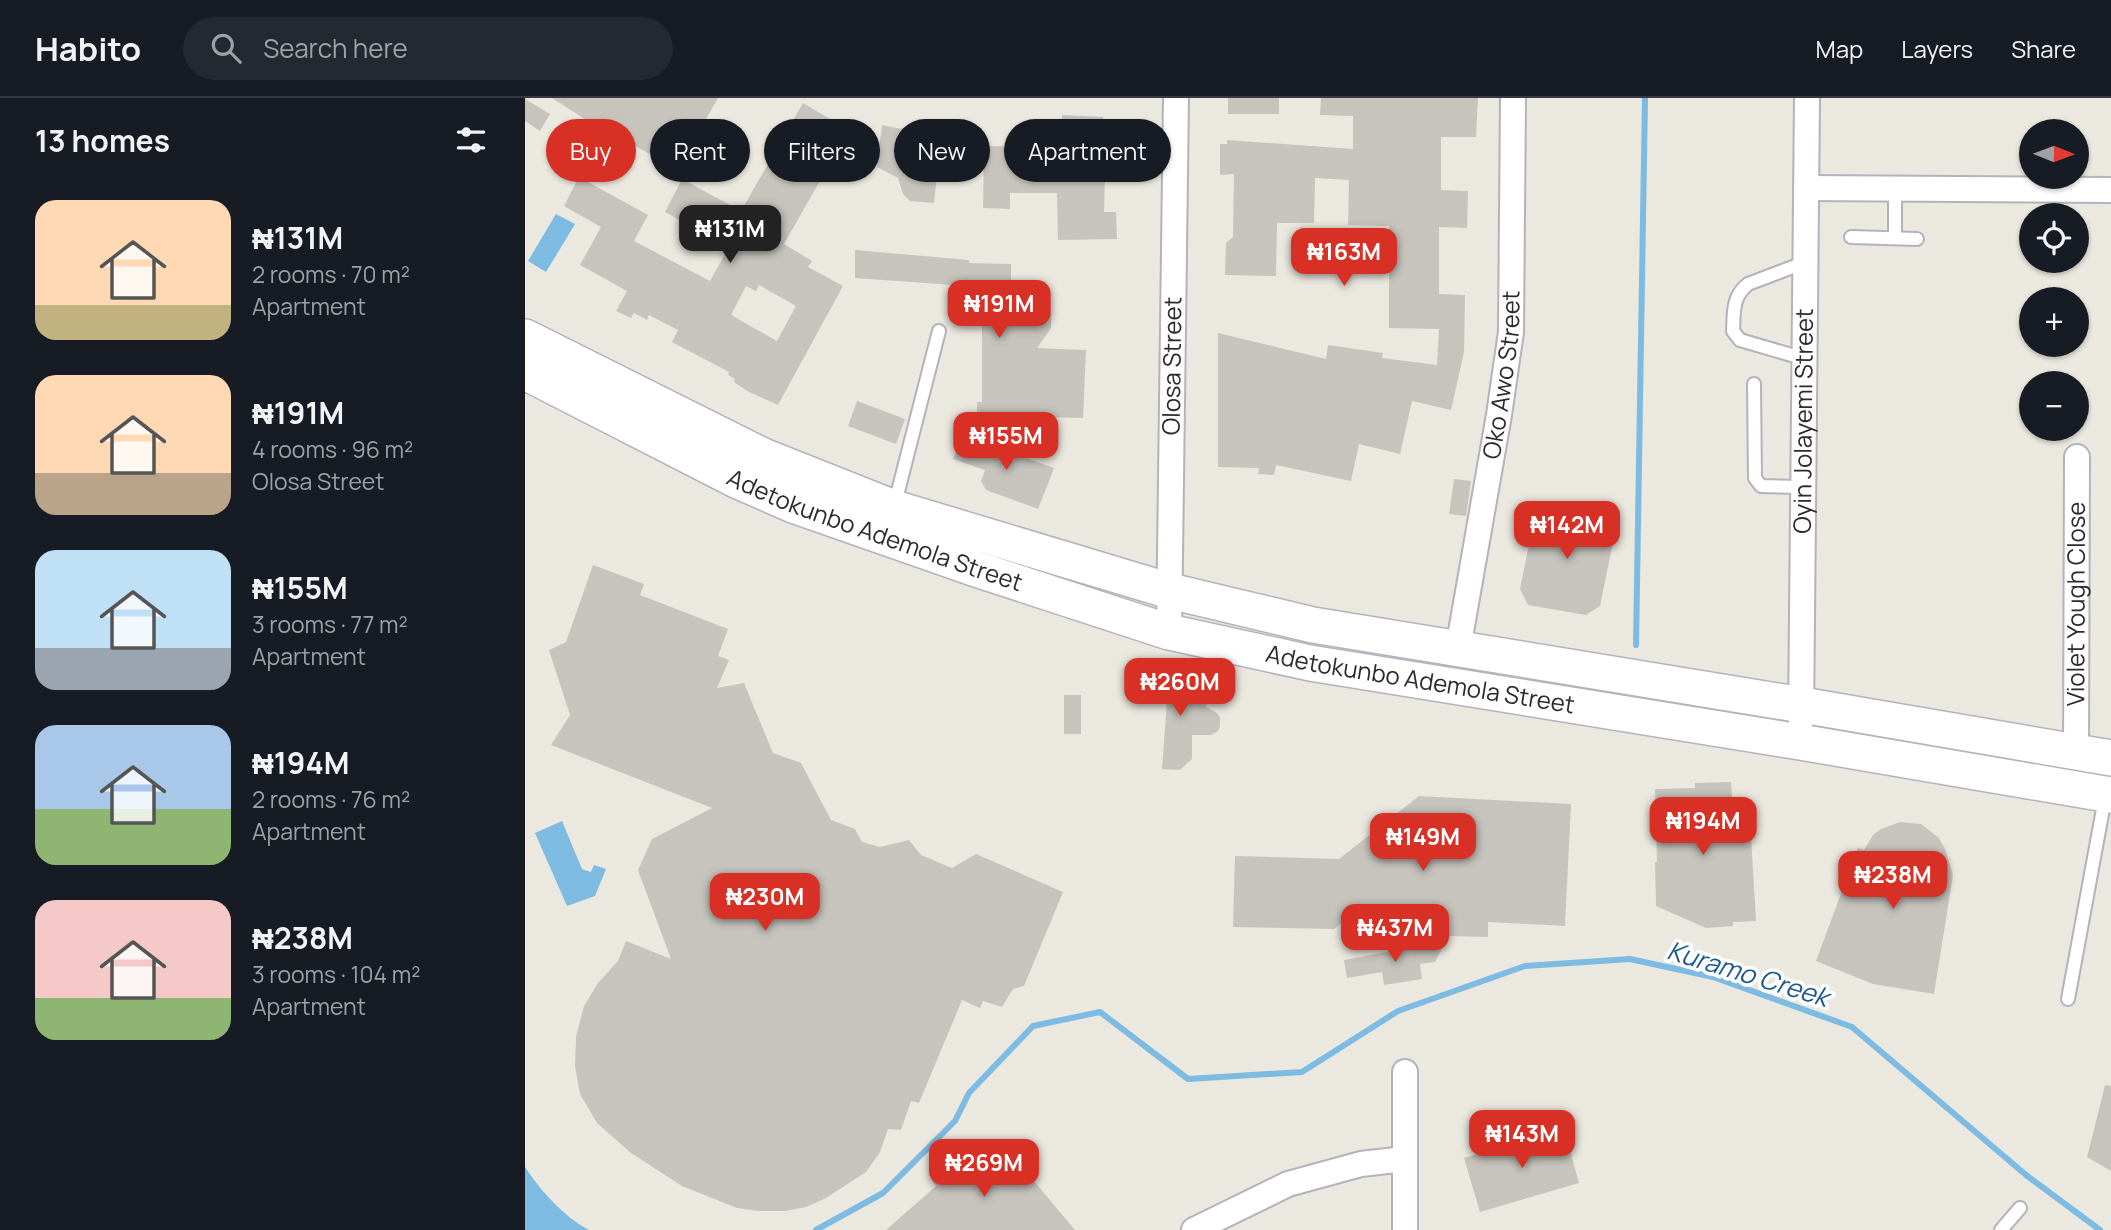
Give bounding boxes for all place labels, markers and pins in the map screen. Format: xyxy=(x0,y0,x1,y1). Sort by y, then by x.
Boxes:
pin: ₦131M xyxy=(681,206,779,265)
pin: ₦163M xyxy=(1295,228,1393,288)
pin: ₦191M xyxy=(950,280,1048,340)
pin: ₦155M xyxy=(957,412,1055,472)
pin: ₦142M xyxy=(1518,502,1616,561)
pin: ₦260M xyxy=(1131,658,1229,718)
pin: ₦194M xyxy=(1654,798,1752,857)
pin: ₦149M xyxy=(1374,814,1472,873)
pin: ₦238M xyxy=(1844,852,1942,911)
pin: ₦230M xyxy=(716,874,814,933)
pin: ₦437M xyxy=(1346,904,1444,964)
pin: ₦143M xyxy=(1473,1110,1571,1170)
pin: ₦269M xyxy=(935,1140,1033,1199)

